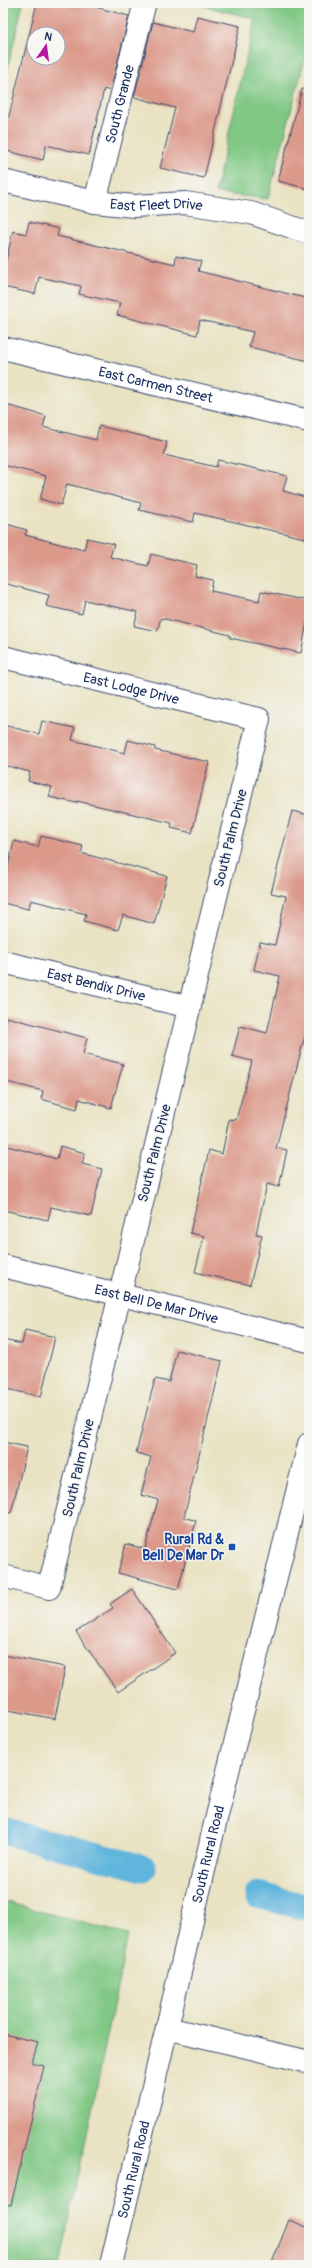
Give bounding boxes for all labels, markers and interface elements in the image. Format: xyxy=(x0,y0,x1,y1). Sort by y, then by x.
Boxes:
north arrow xyxy=(26,26,66,66)
text: N xyxy=(43,30,54,44)
street label: South Grande xyxy=(102,63,138,145)
street label: East Fleet Drive xyxy=(109,195,204,215)
street label: East Carmen Street xyxy=(97,363,215,407)
street label: East Lodge Drive xyxy=(82,669,181,708)
street label: South Palm Drive xyxy=(210,787,251,889)
street label: East Bendix Drive xyxy=(45,965,147,1005)
street label: South Palm Drive xyxy=(134,1102,175,1204)
street label: East Bell De Mar Drive xyxy=(93,1281,220,1327)
street label: South Palm Drive xyxy=(59,1417,98,1519)
place label: Rural Rd & Bell De Mar Dr xyxy=(142,1531,225,1564)
marker: Rural Rd & Bell De Mar Dr xyxy=(227,1542,237,1552)
street label: South Rural Road xyxy=(188,1804,228,1905)
street label: South Rural Road xyxy=(114,2119,154,2220)

